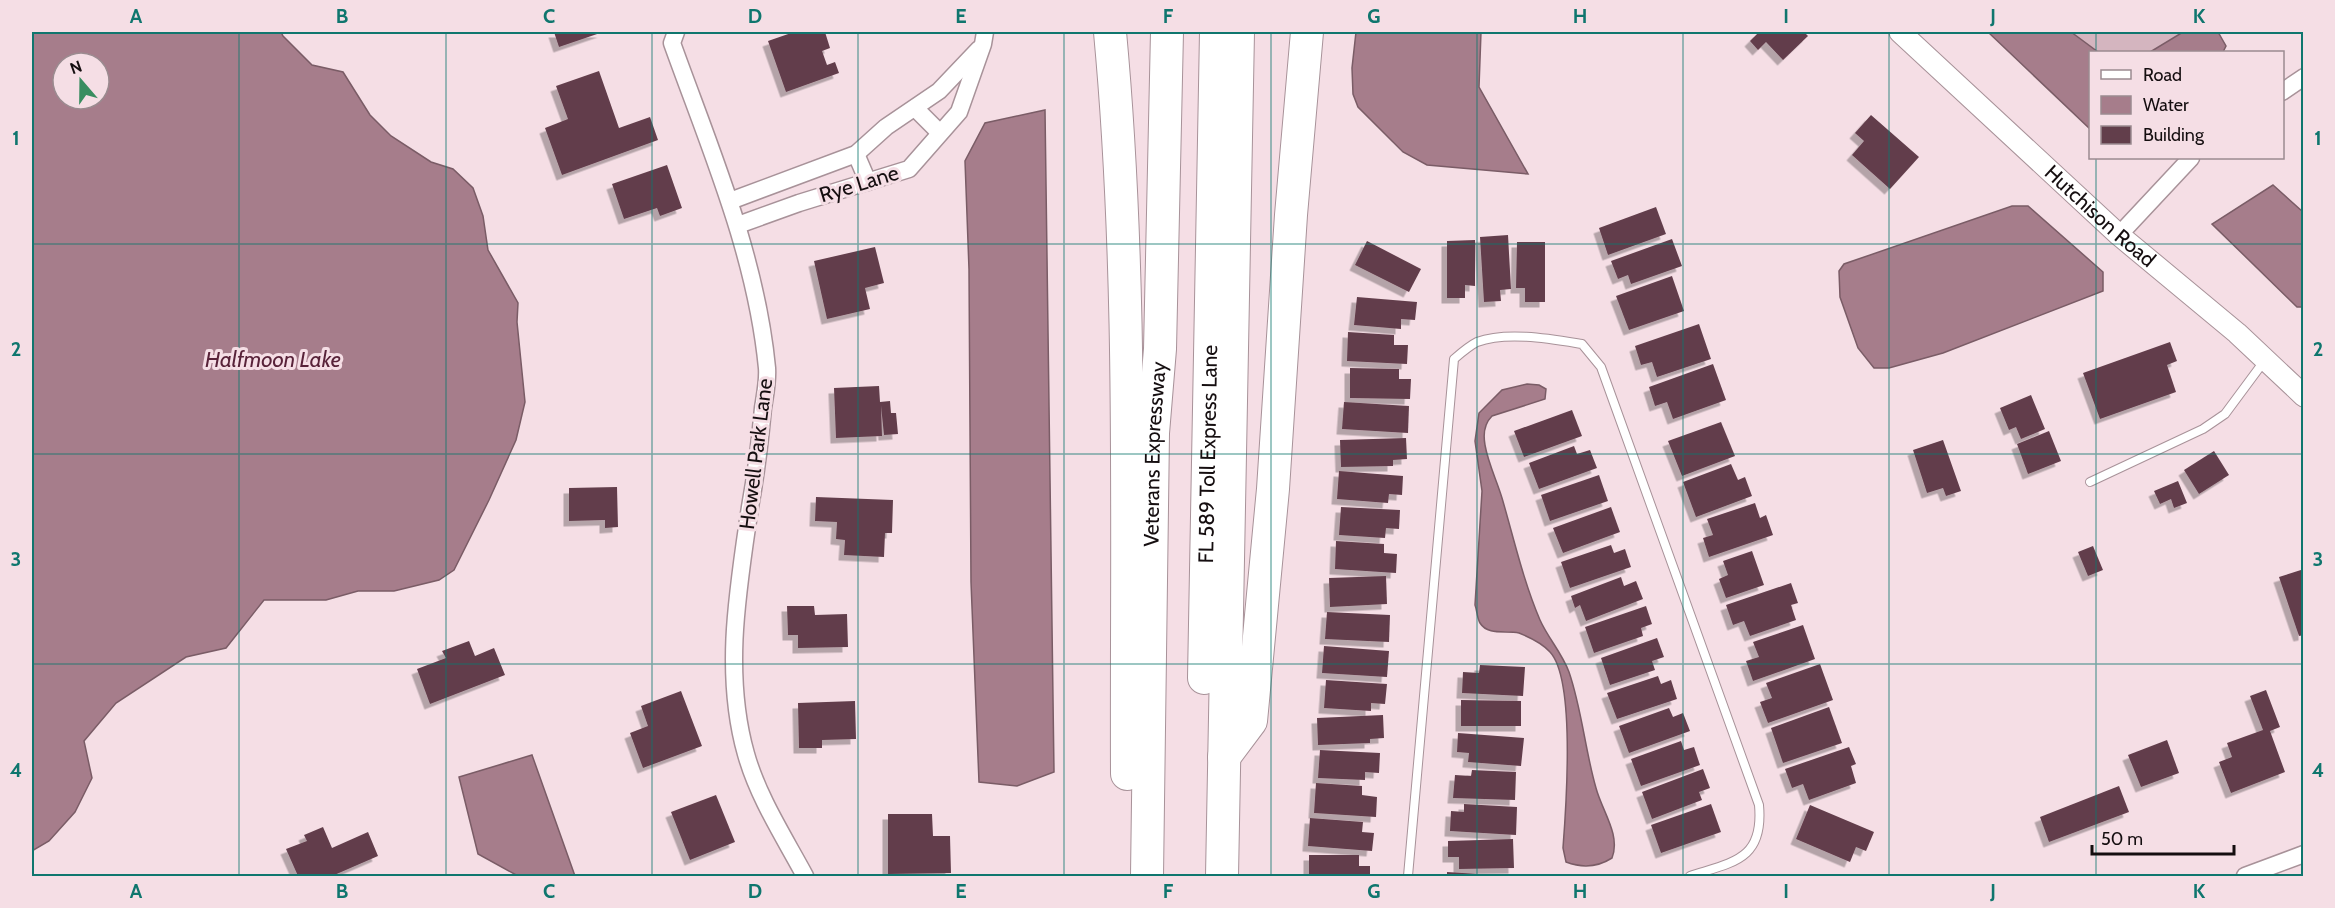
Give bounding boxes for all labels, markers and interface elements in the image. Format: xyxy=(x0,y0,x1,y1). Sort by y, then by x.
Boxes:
text: A xyxy=(130,4,143,28)
text: B xyxy=(336,4,348,28)
text: C xyxy=(543,4,555,28)
text: D xyxy=(748,4,762,28)
text: E xyxy=(955,4,967,28)
text: F xyxy=(1163,4,1174,28)
text: G xyxy=(1367,4,1381,28)
text: H xyxy=(1573,4,1587,28)
text: I xyxy=(1783,4,1789,28)
text: J xyxy=(1989,4,1996,28)
text: K xyxy=(2193,4,2206,28)
north arrow xyxy=(51,51,111,111)
legend xyxy=(2089,51,2284,159)
text: N xyxy=(67,57,85,78)
text: Road xyxy=(2143,64,2182,86)
text: Water xyxy=(2143,94,2189,116)
text: Building xyxy=(2143,124,2205,146)
text: 1 xyxy=(12,126,20,150)
text: 1 xyxy=(2314,126,2322,150)
street label: Rye Lane xyxy=(816,160,902,207)
street label: Hutchison Road xyxy=(2040,160,2161,272)
text: 2 xyxy=(11,337,21,361)
text: 2 xyxy=(2313,337,2323,361)
street label: FL 589 Toll Express Lane xyxy=(1193,344,1222,564)
water label: Halfmoon Lake xyxy=(205,346,341,373)
street label: Veterans Expressway xyxy=(1138,360,1171,547)
street label: Howell Park Lane xyxy=(734,377,777,531)
text: 3 xyxy=(11,547,21,571)
text: 3 xyxy=(2313,547,2323,571)
text: 4 xyxy=(10,758,22,782)
text: 4 xyxy=(2312,758,2324,782)
scale bar xyxy=(2092,818,2234,856)
text: 50 m xyxy=(2101,828,2143,850)
text: A xyxy=(130,879,143,903)
text: B xyxy=(336,879,348,903)
text: C xyxy=(543,879,555,903)
text: D xyxy=(748,879,762,903)
text: E xyxy=(955,879,967,903)
text: F xyxy=(1163,879,1174,903)
text: G xyxy=(1367,879,1381,903)
text: H xyxy=(1573,879,1587,903)
text: I xyxy=(1783,879,1789,903)
text: J xyxy=(1989,879,1996,903)
text: K xyxy=(2193,879,2206,903)

